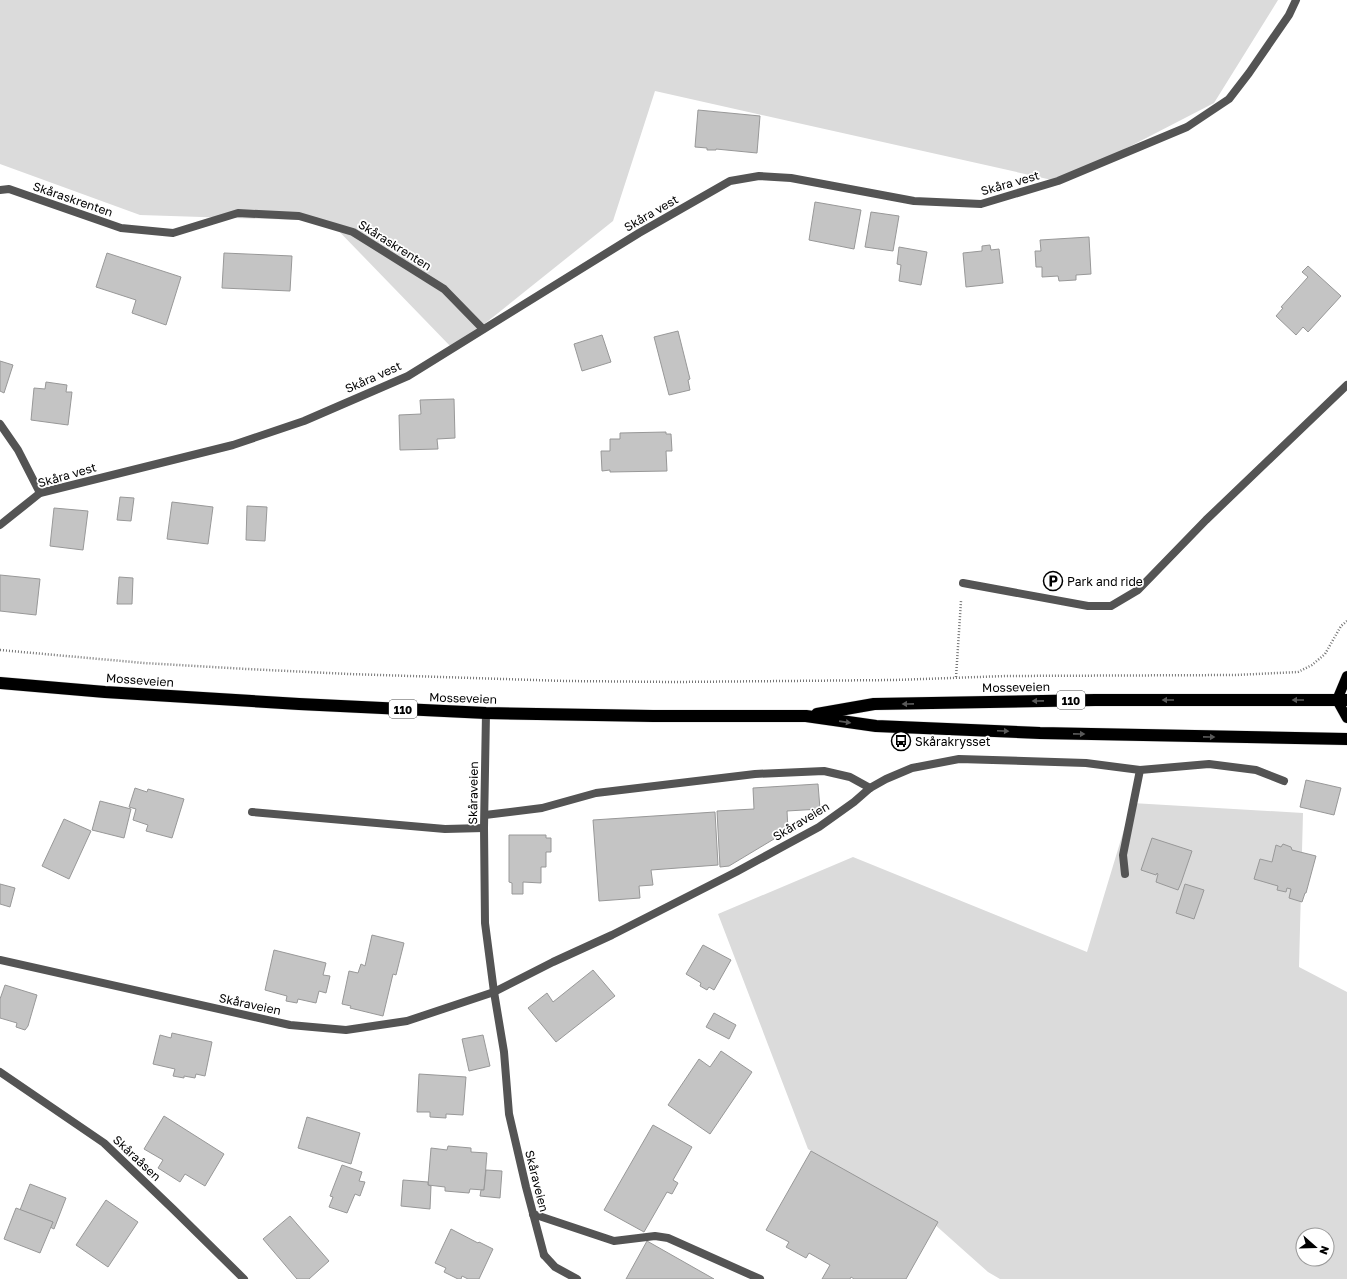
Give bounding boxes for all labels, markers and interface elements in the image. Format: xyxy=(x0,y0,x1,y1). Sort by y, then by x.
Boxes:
street label: Skåra vest xyxy=(979,167,1041,198)
street label: Skåraskrenten xyxy=(31,178,115,220)
street label: Skåra vest xyxy=(621,191,681,235)
street label: Skåraskrenten xyxy=(356,217,434,273)
street label: Skåra vest xyxy=(343,358,404,396)
street label: Skåra vest xyxy=(36,459,98,490)
parking icon: Park and ride xyxy=(1042,570,1064,592)
place label: Park and ride xyxy=(1067,574,1143,589)
street label: Mosseveien xyxy=(106,670,174,690)
street label: Mosseveien xyxy=(982,679,1050,695)
street label: Mosseveien xyxy=(429,689,497,707)
road number: 110 xyxy=(1057,691,1085,709)
one-way arrow xyxy=(1161,697,1174,703)
one-way arrow xyxy=(1291,697,1304,703)
one-way arrow xyxy=(1031,698,1044,704)
road number: 110 xyxy=(389,700,417,718)
one-way arrow xyxy=(902,700,914,707)
one-way arrow xyxy=(839,718,851,725)
one-way arrow xyxy=(997,728,1009,735)
bus stop icon: Skårakrysset xyxy=(890,730,912,752)
one-way arrow xyxy=(1073,731,1086,737)
place label: Skårakrysset xyxy=(915,734,991,749)
one-way arrow xyxy=(1203,734,1216,740)
street label: Skåraveien xyxy=(465,761,481,825)
street label: Skåraveien xyxy=(770,798,832,844)
street label: Skåraveien xyxy=(218,990,282,1018)
street label: Skåraåsen xyxy=(110,1132,164,1184)
street label: Skåraveien xyxy=(522,1149,552,1213)
north arrow xyxy=(1295,1227,1335,1267)
text: N xyxy=(1317,1244,1332,1257)

